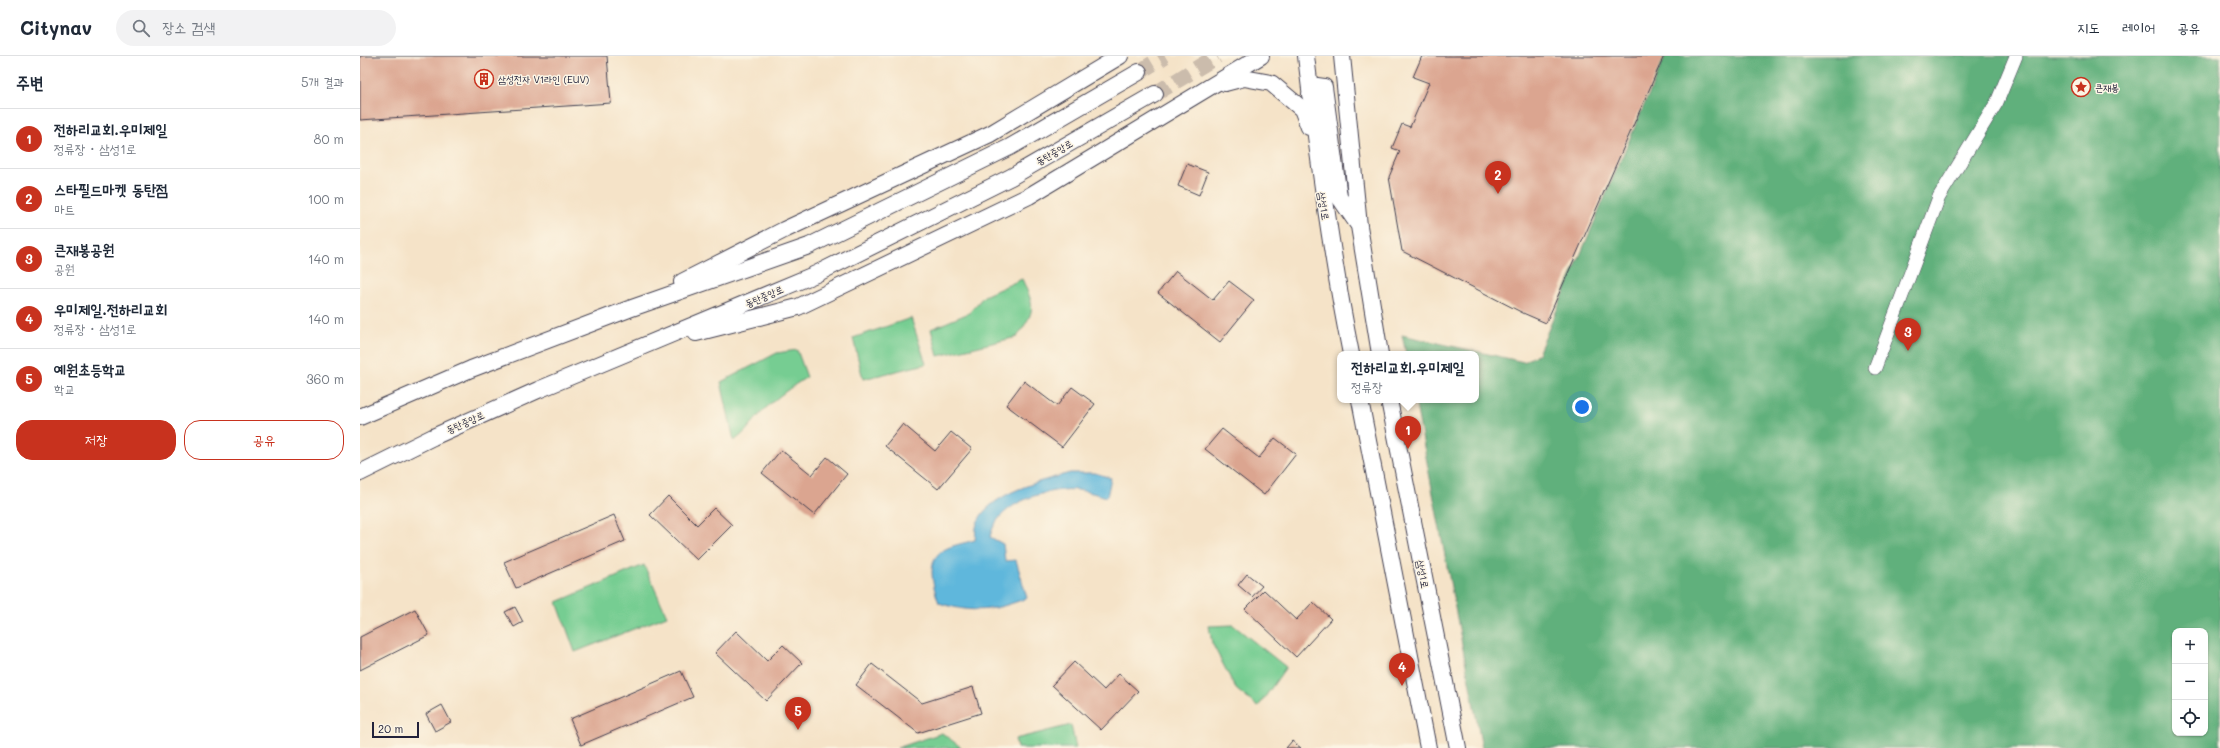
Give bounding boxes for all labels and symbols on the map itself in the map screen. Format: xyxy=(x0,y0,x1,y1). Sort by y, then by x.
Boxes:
building icon: 삼성전자 V1라인 (EUV) xyxy=(473,68,495,90)
place label: 삼성전자 V1라인 (EUV) xyxy=(498,72,589,86)
place icon: 큰재봉 xyxy=(2070,76,2092,98)
place label: 큰재봉 xyxy=(2095,80,2119,94)
street label: 동탄중앙로 xyxy=(1033,136,1075,168)
pin: 2 xyxy=(1485,161,1511,194)
street label: 삼성1로 xyxy=(1315,191,1333,221)
street label: 동탄중앙로 xyxy=(743,282,785,310)
pin: 3 xyxy=(1895,318,1921,351)
your location xyxy=(1572,397,1592,417)
street label: 동탄중앙로 xyxy=(444,407,486,437)
pin: 1 xyxy=(1395,416,1421,449)
street label: 삼성1로 xyxy=(1413,559,1433,589)
pin: 4 xyxy=(1389,653,1415,686)
pin: 5 xyxy=(785,697,811,730)
scale bar xyxy=(372,720,419,739)

